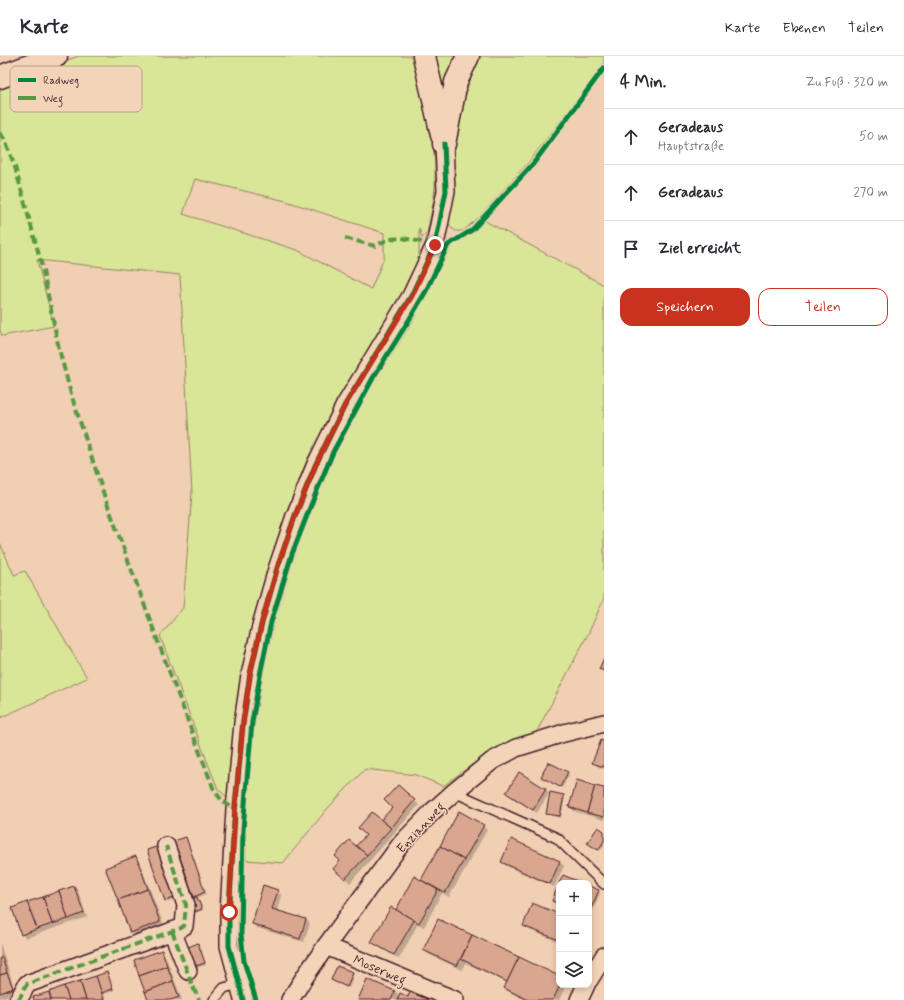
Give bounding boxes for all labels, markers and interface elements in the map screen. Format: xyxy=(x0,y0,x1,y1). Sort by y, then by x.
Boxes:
text: Karte xyxy=(20,15,69,40)
text: Karte xyxy=(725,19,760,37)
text: Ebenen xyxy=(782,19,826,37)
text: Teilen xyxy=(848,19,884,37)
legend xyxy=(10,66,142,112)
text: 4 Min. xyxy=(620,71,666,93)
text: Radweg xyxy=(43,74,79,88)
text: Zu Fuß · 320 m xyxy=(805,74,888,91)
text: Weg xyxy=(43,92,63,108)
text: Geradeaus xyxy=(658,118,723,138)
icon: ahead xyxy=(620,126,642,148)
text: 50 m xyxy=(859,128,888,145)
text: Hauptstraße xyxy=(658,138,724,155)
icon: ahead xyxy=(620,182,642,204)
text: Geradeaus xyxy=(658,183,723,203)
text: 270 m xyxy=(853,184,888,201)
route end xyxy=(426,236,444,254)
icon: arrive xyxy=(620,238,642,260)
text: Ziel erreicht xyxy=(658,239,741,259)
button: Speichern xyxy=(620,288,750,326)
button: Teilen xyxy=(758,288,888,326)
street label: Enzianweg xyxy=(393,799,450,858)
map controls xyxy=(556,880,592,988)
button: + xyxy=(556,880,592,916)
route start xyxy=(220,903,238,921)
button: − xyxy=(556,916,592,952)
street label: Moserweg xyxy=(350,952,408,991)
button: layers xyxy=(556,952,592,988)

